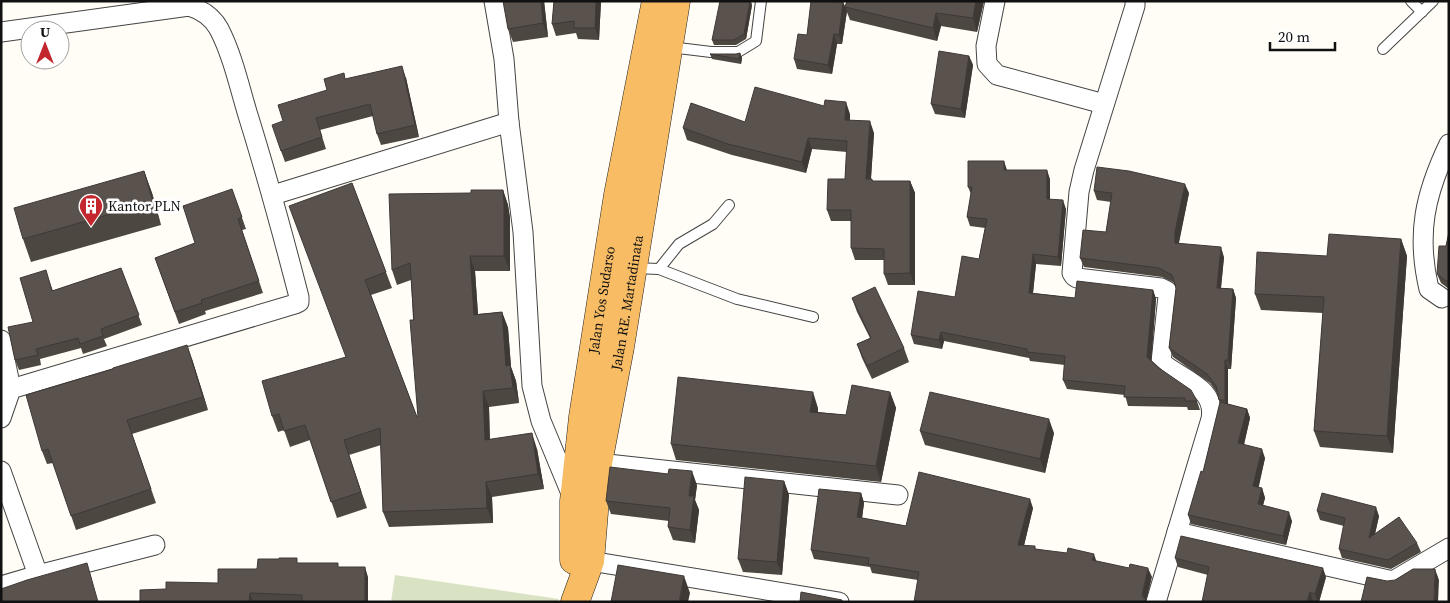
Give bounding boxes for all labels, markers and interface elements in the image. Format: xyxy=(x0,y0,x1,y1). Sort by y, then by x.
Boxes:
north arrow xyxy=(20,20,70,70)
scale bar xyxy=(1270,20,1335,52)
text: U xyxy=(40,22,50,42)
text: 20 m xyxy=(1278,26,1310,47)
building icon: Kantor PLN xyxy=(78,193,104,227)
place label: Kantor PLN xyxy=(108,196,181,216)
street label: Jalan RE. Martadinata xyxy=(606,233,648,373)
street label: Jalan Yos Sudarso xyxy=(583,244,620,356)

